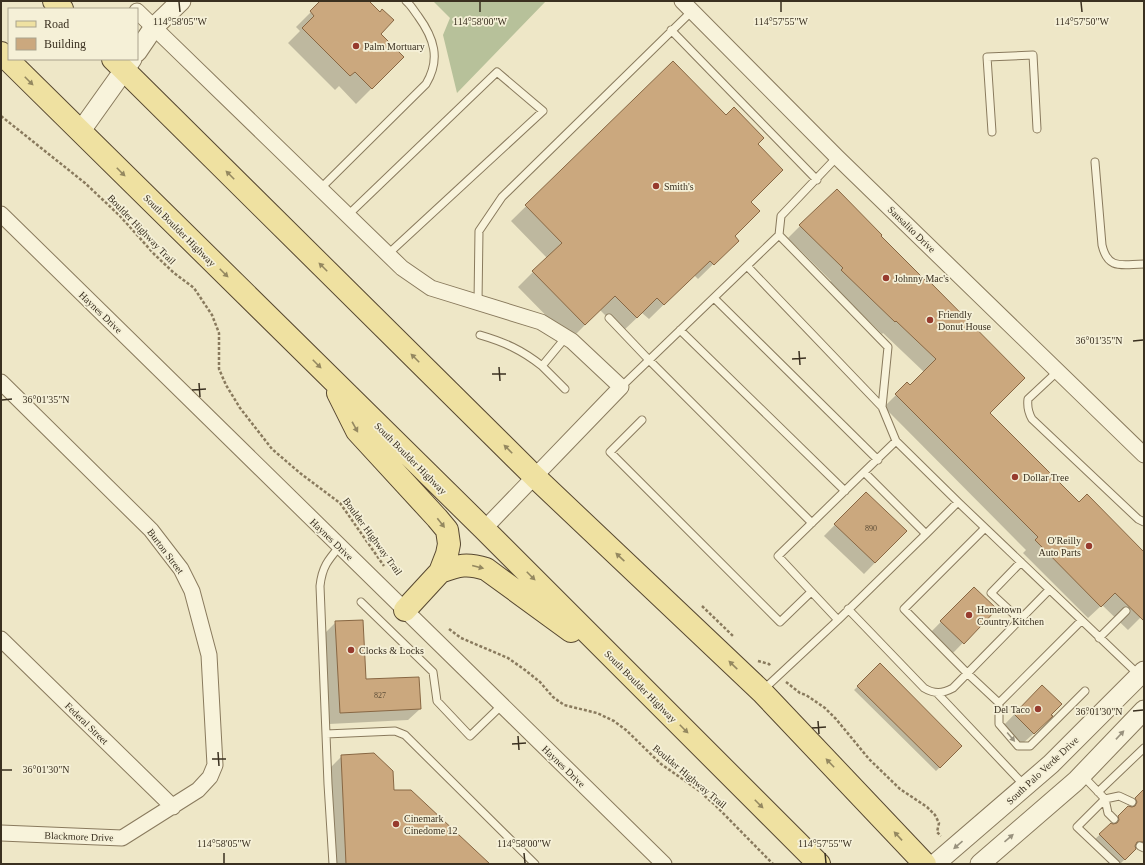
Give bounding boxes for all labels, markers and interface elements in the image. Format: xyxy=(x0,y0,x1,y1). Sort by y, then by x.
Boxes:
legend xyxy=(8,8,138,60)
text: 114°58'05"W xyxy=(153,16,208,27)
text: 114°58'00"W xyxy=(453,16,508,27)
text: 114°57'55"W xyxy=(754,16,809,27)
text: 114°57'50"W xyxy=(1055,16,1110,27)
text: Road xyxy=(44,17,69,31)
text: Building xyxy=(44,37,86,51)
marker: Palm Mortuary xyxy=(351,41,361,51)
place label: Palm Mortuary xyxy=(364,41,425,52)
one-way arrow xyxy=(24,76,34,86)
one-way arrow xyxy=(116,167,126,177)
one-way arrow xyxy=(225,170,235,180)
marker: Smith's xyxy=(651,181,661,191)
place label: Smith's xyxy=(664,181,694,192)
street label: Boulder Highway Trail xyxy=(105,192,178,267)
street label: South Boulder Highway xyxy=(141,192,218,269)
street label: Sausalito Drive xyxy=(886,204,938,255)
one-way arrow xyxy=(318,262,328,271)
one-way arrow xyxy=(219,268,229,278)
marker: Johnny Mac's xyxy=(881,273,891,283)
place label: Johnny Mac's xyxy=(894,273,949,284)
street label: Haynes Drive xyxy=(77,289,125,336)
place label: Friendly Donut House xyxy=(938,309,992,332)
marker: Friendly Donut House xyxy=(925,315,935,325)
text: 36°01'35"N xyxy=(1075,335,1123,346)
one-way arrow xyxy=(410,353,420,363)
one-way arrow xyxy=(312,360,321,369)
text: 36°01'35"N xyxy=(22,394,70,405)
street label: South Boulder Highway xyxy=(372,420,449,497)
one-way arrow xyxy=(352,421,358,433)
one-way arrow xyxy=(503,444,513,454)
marker: Dollar Tree xyxy=(1010,472,1020,482)
place label: Dollar Tree xyxy=(1023,472,1069,483)
street label: Boulder Highway Trail xyxy=(341,496,404,577)
street label: Haynes Drive xyxy=(308,516,356,563)
one-way arrow xyxy=(437,518,446,529)
house number: 890 xyxy=(865,524,877,533)
street label: Burton Street xyxy=(145,527,186,576)
place label: O'Reilly Auto Parts xyxy=(1039,535,1081,558)
marker: O'Reilly Auto Parts xyxy=(1084,541,1094,551)
one-way arrow xyxy=(615,553,625,562)
one-way arrow xyxy=(472,564,484,570)
one-way arrow xyxy=(526,571,536,581)
place label: Hometown Country Kitchen xyxy=(977,604,1044,627)
marker: Hometown Country Kitchen xyxy=(964,610,974,620)
marker: Clocks & Locks xyxy=(346,645,356,655)
place label: Clocks & Locks xyxy=(359,645,424,656)
street label: South Boulder Highway xyxy=(602,648,679,725)
one-way arrow xyxy=(728,660,738,669)
house number: 827 xyxy=(374,691,386,700)
street label: Federal Street xyxy=(63,700,111,747)
place label: Del Taco xyxy=(994,704,1030,715)
marker: Del Taco xyxy=(1033,704,1043,714)
text: 36°01'30"N xyxy=(1075,706,1123,717)
one-way arrow xyxy=(679,724,689,734)
one-way arrow xyxy=(1115,730,1124,739)
one-way arrow xyxy=(1006,732,1015,743)
street label: South Palo Verde Drive xyxy=(1004,734,1081,807)
street label: Boulder Highway Trail xyxy=(651,742,729,811)
street label: Haynes Drive xyxy=(540,743,588,790)
one-way arrow xyxy=(825,758,835,768)
text: 36°01'30"N xyxy=(22,764,70,775)
one-way arrow xyxy=(754,799,764,809)
place label: Cinemark Cinedome 12 xyxy=(404,813,458,836)
marker: Cinemark Cinedome 12 xyxy=(391,819,401,829)
street label: Blackmore Drive xyxy=(44,830,114,843)
one-way arrow xyxy=(894,831,903,841)
one-way arrow xyxy=(1004,834,1014,843)
text: 114°58'05"W xyxy=(197,838,252,849)
text: 114°58'00"W xyxy=(497,838,552,849)
text: 114°57'55"W xyxy=(798,838,853,849)
one-way arrow xyxy=(953,840,964,849)

